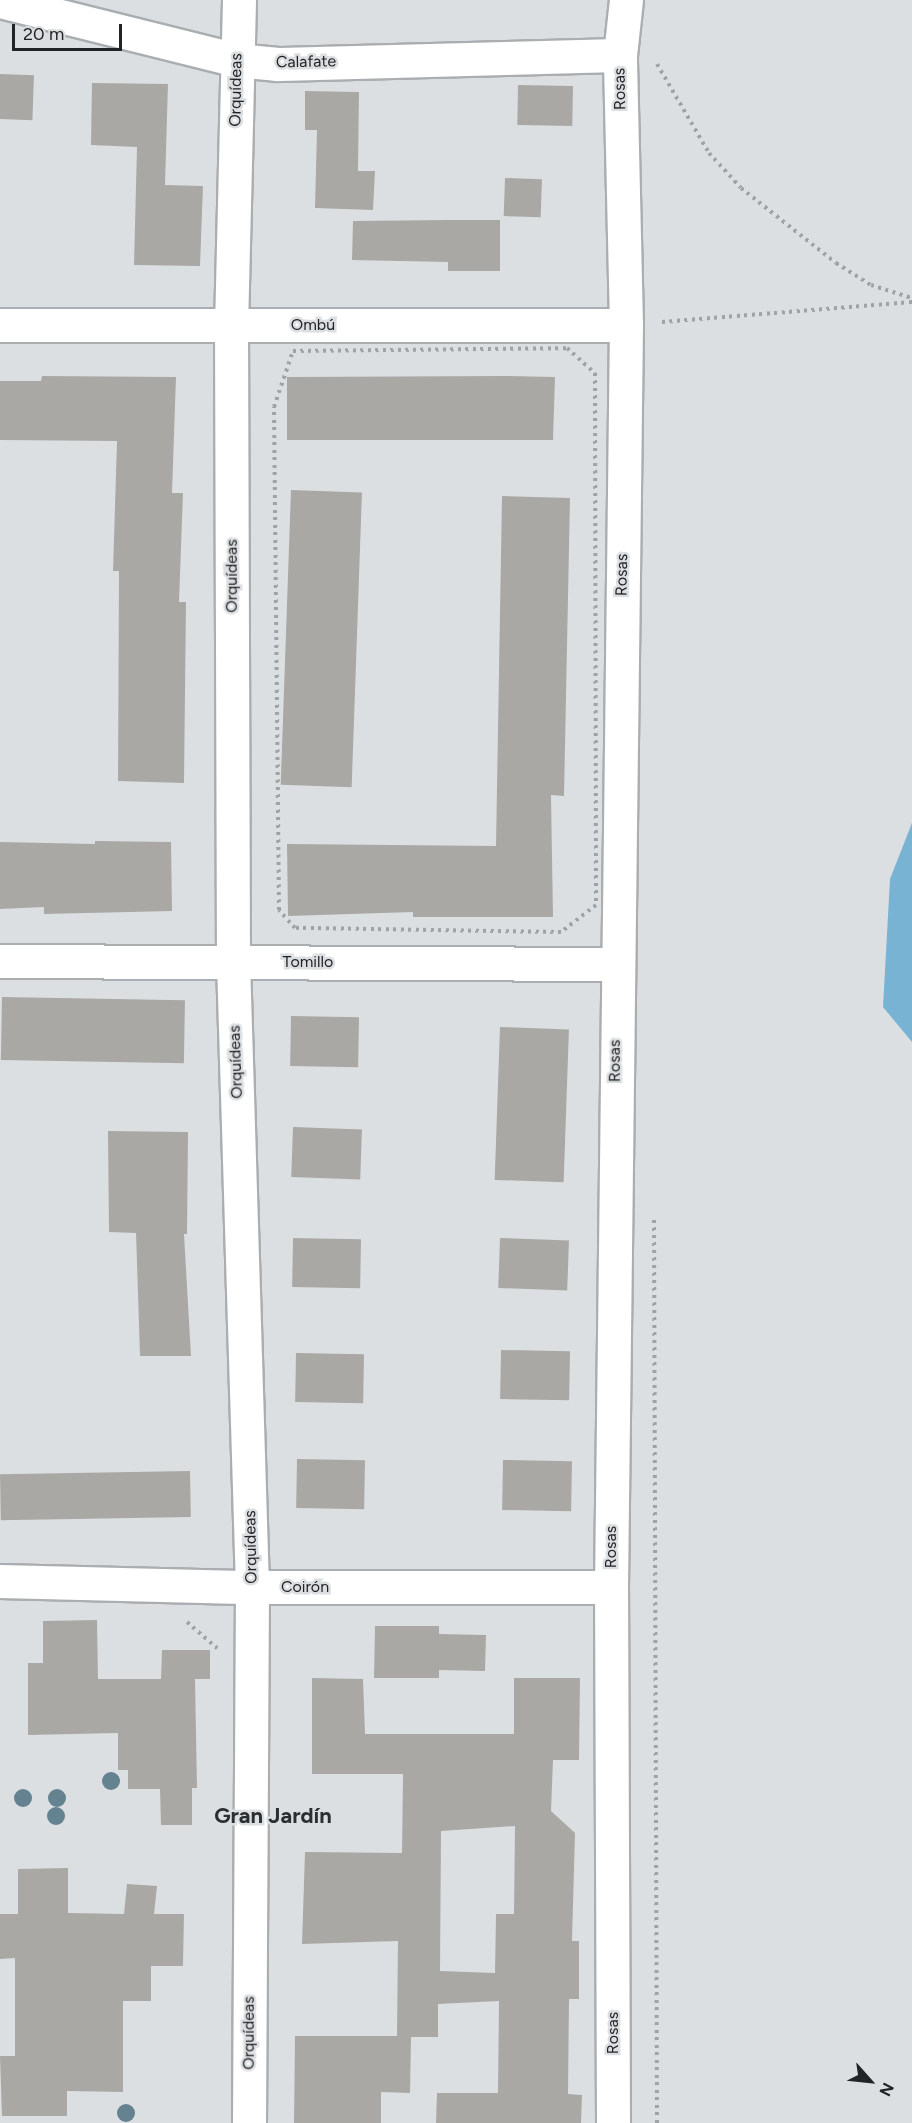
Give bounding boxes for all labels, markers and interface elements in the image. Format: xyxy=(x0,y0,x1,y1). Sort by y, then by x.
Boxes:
scale bar xyxy=(15,12,124,50)
text: 20 m xyxy=(23,23,64,45)
street label: Calafate xyxy=(276,52,336,72)
street label: Orquídeas xyxy=(226,53,246,127)
street label: Rosas xyxy=(610,68,630,110)
street label: Ombú xyxy=(291,315,335,335)
street label: Orquídeas xyxy=(222,539,242,613)
street label: Rosas xyxy=(612,554,632,596)
street label: Tomillo xyxy=(283,952,333,972)
street label: Orquídeas xyxy=(225,1025,247,1099)
street label: Rosas xyxy=(605,1040,625,1082)
street label: Orquídeas xyxy=(241,1510,261,1584)
street label: Rosas xyxy=(601,1526,621,1568)
street label: Coirón xyxy=(281,1577,329,1597)
district label: Gran Jardín xyxy=(214,1803,332,1829)
street label: Orquídeas xyxy=(239,1996,259,2070)
street label: Rosas xyxy=(603,2012,623,2054)
north arrow xyxy=(840,2051,900,2111)
text: N xyxy=(875,2080,898,2099)

